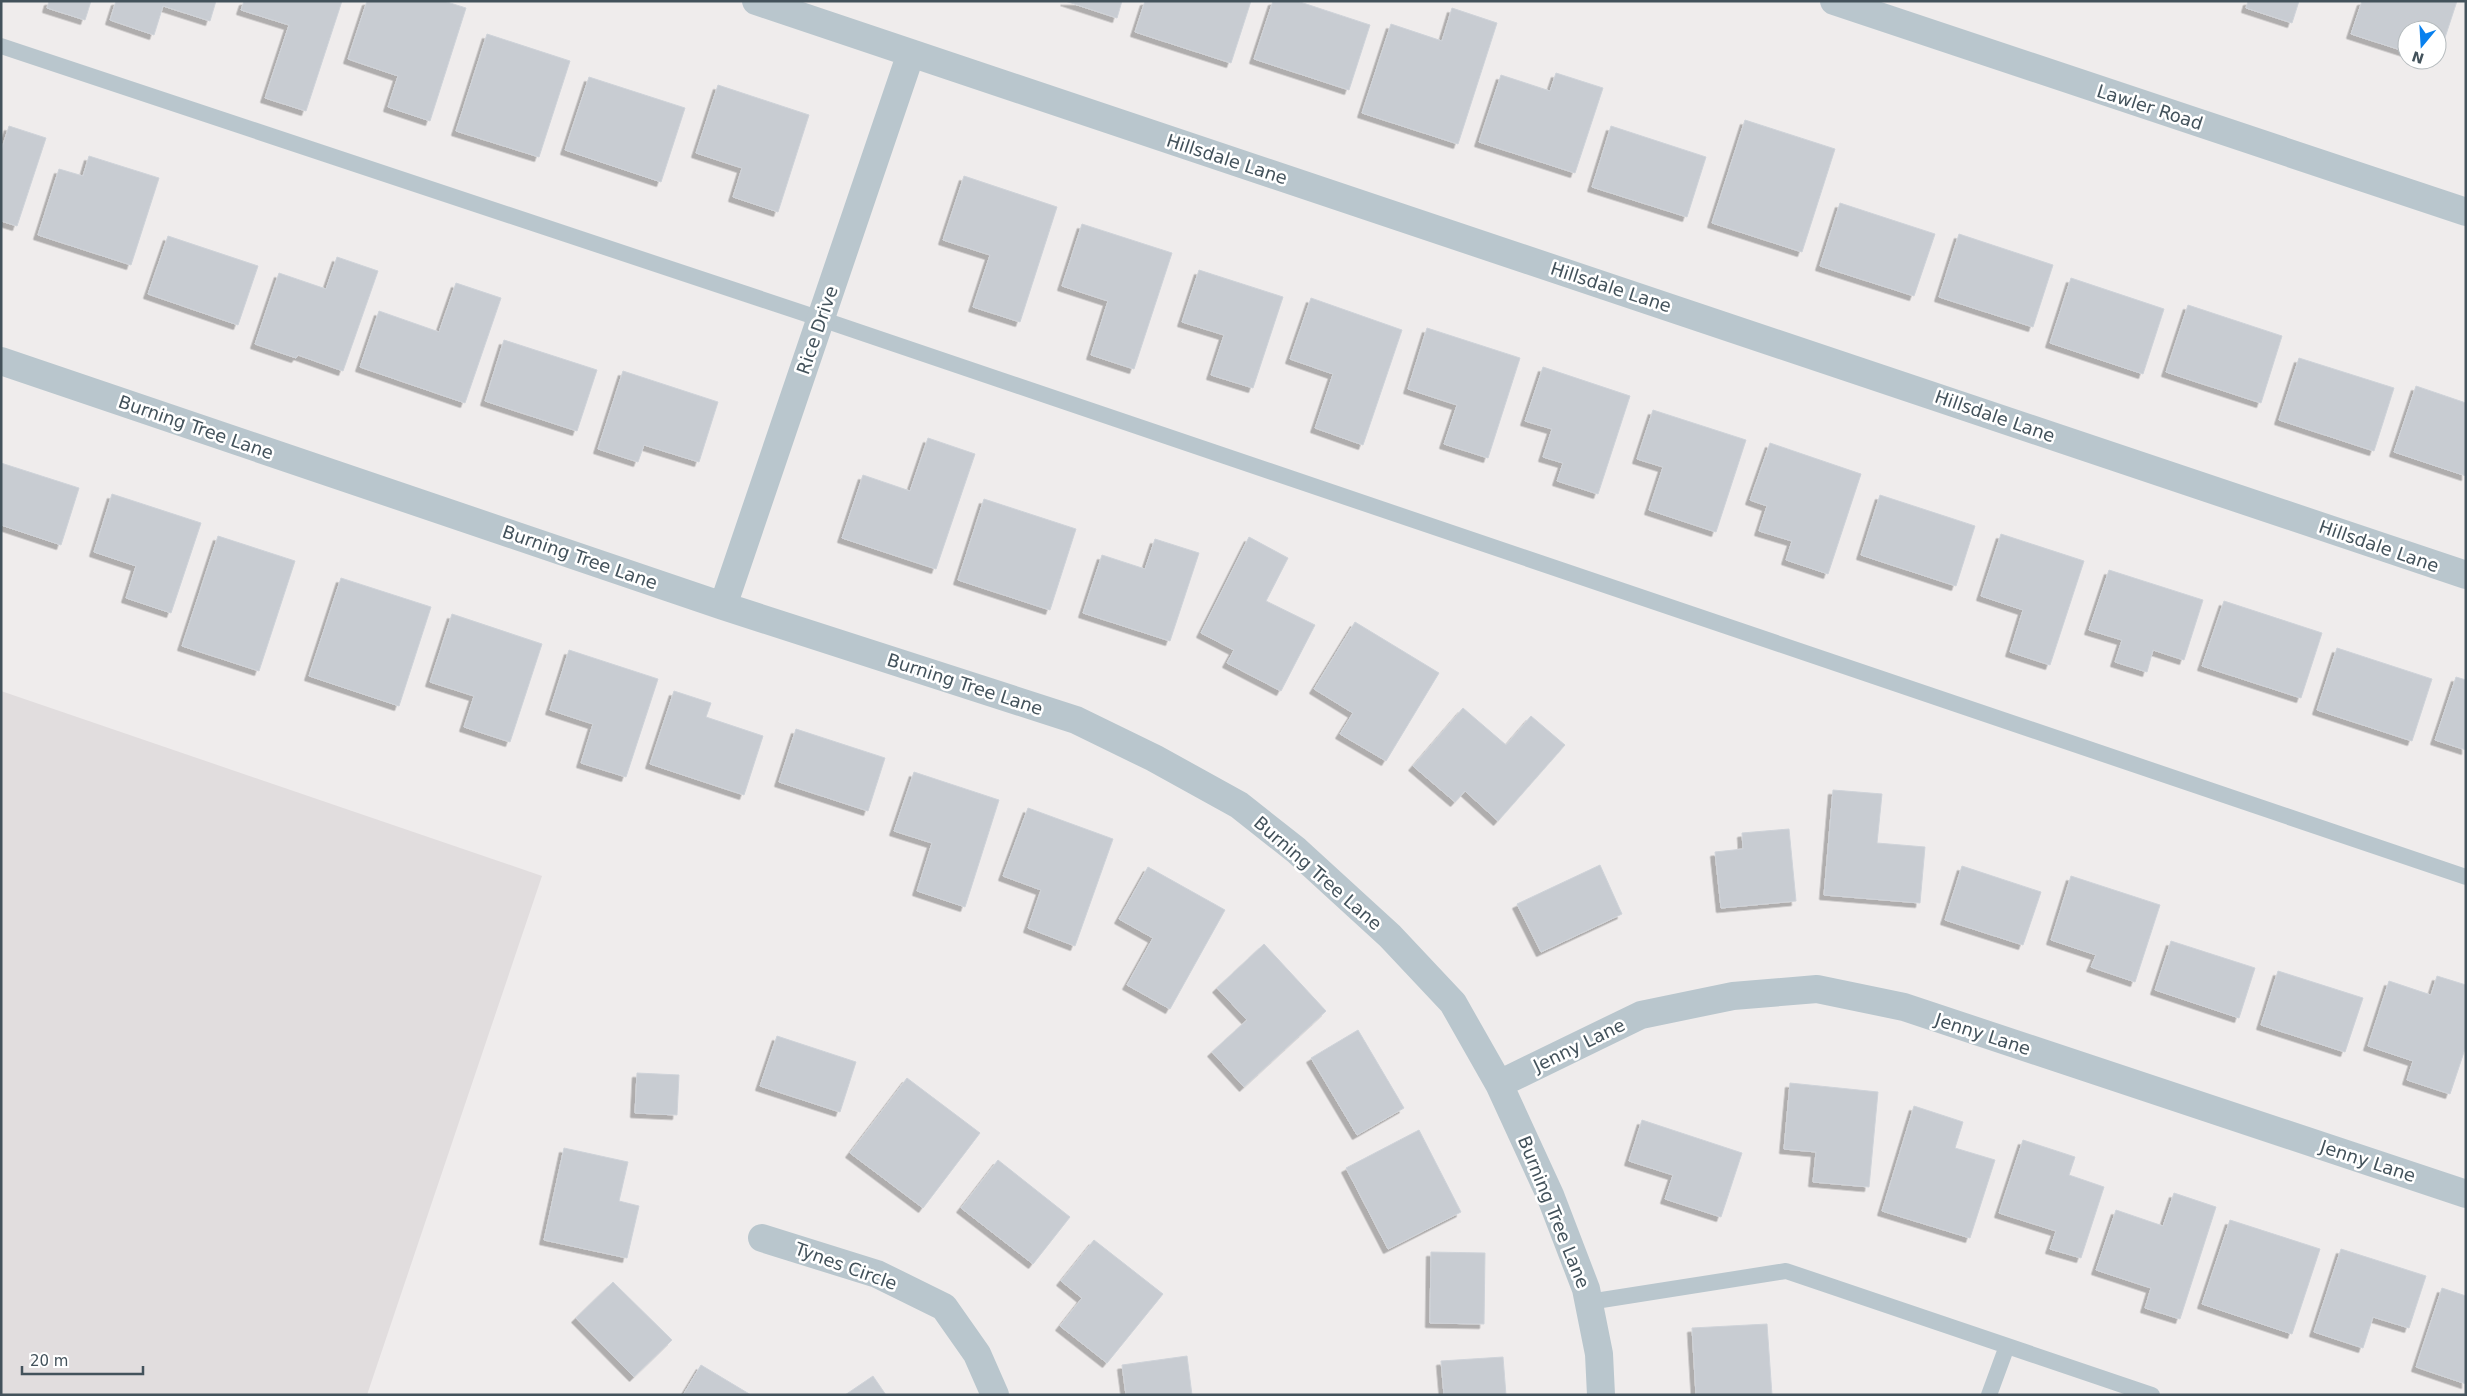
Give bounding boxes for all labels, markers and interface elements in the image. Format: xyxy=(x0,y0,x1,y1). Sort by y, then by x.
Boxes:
north arrow xyxy=(2397,20,2447,70)
text: N xyxy=(2410,48,2426,67)
street label: Lawler Road xyxy=(2094,80,2206,134)
street label: Hillsdale Lane xyxy=(1164,130,1290,188)
street label: Hillsdale Lane xyxy=(1548,258,1674,316)
street label: Rice Drive xyxy=(792,283,842,377)
street label: Hillsdale Lane xyxy=(1932,386,2058,446)
street label: Burning Tree Lane xyxy=(116,391,276,463)
street label: Hillsdale Lane xyxy=(2316,516,2442,576)
street label: Burning Tree Lane xyxy=(500,521,660,593)
street label: Burning Tree Lane xyxy=(884,649,1046,719)
street label: Burning Tree Lane xyxy=(1250,812,1386,934)
street label: Jenny Lane xyxy=(1932,1008,2033,1059)
street label: Jenny Lane xyxy=(1529,1014,1628,1077)
street label: Burning Tree Lane xyxy=(1514,1133,1594,1291)
street label: Jenny Lane xyxy=(2317,1135,2418,1186)
street label: Tynes Circle xyxy=(791,1237,900,1294)
scale bar xyxy=(22,1344,144,1376)
text: 20 m xyxy=(30,1352,68,1370)

